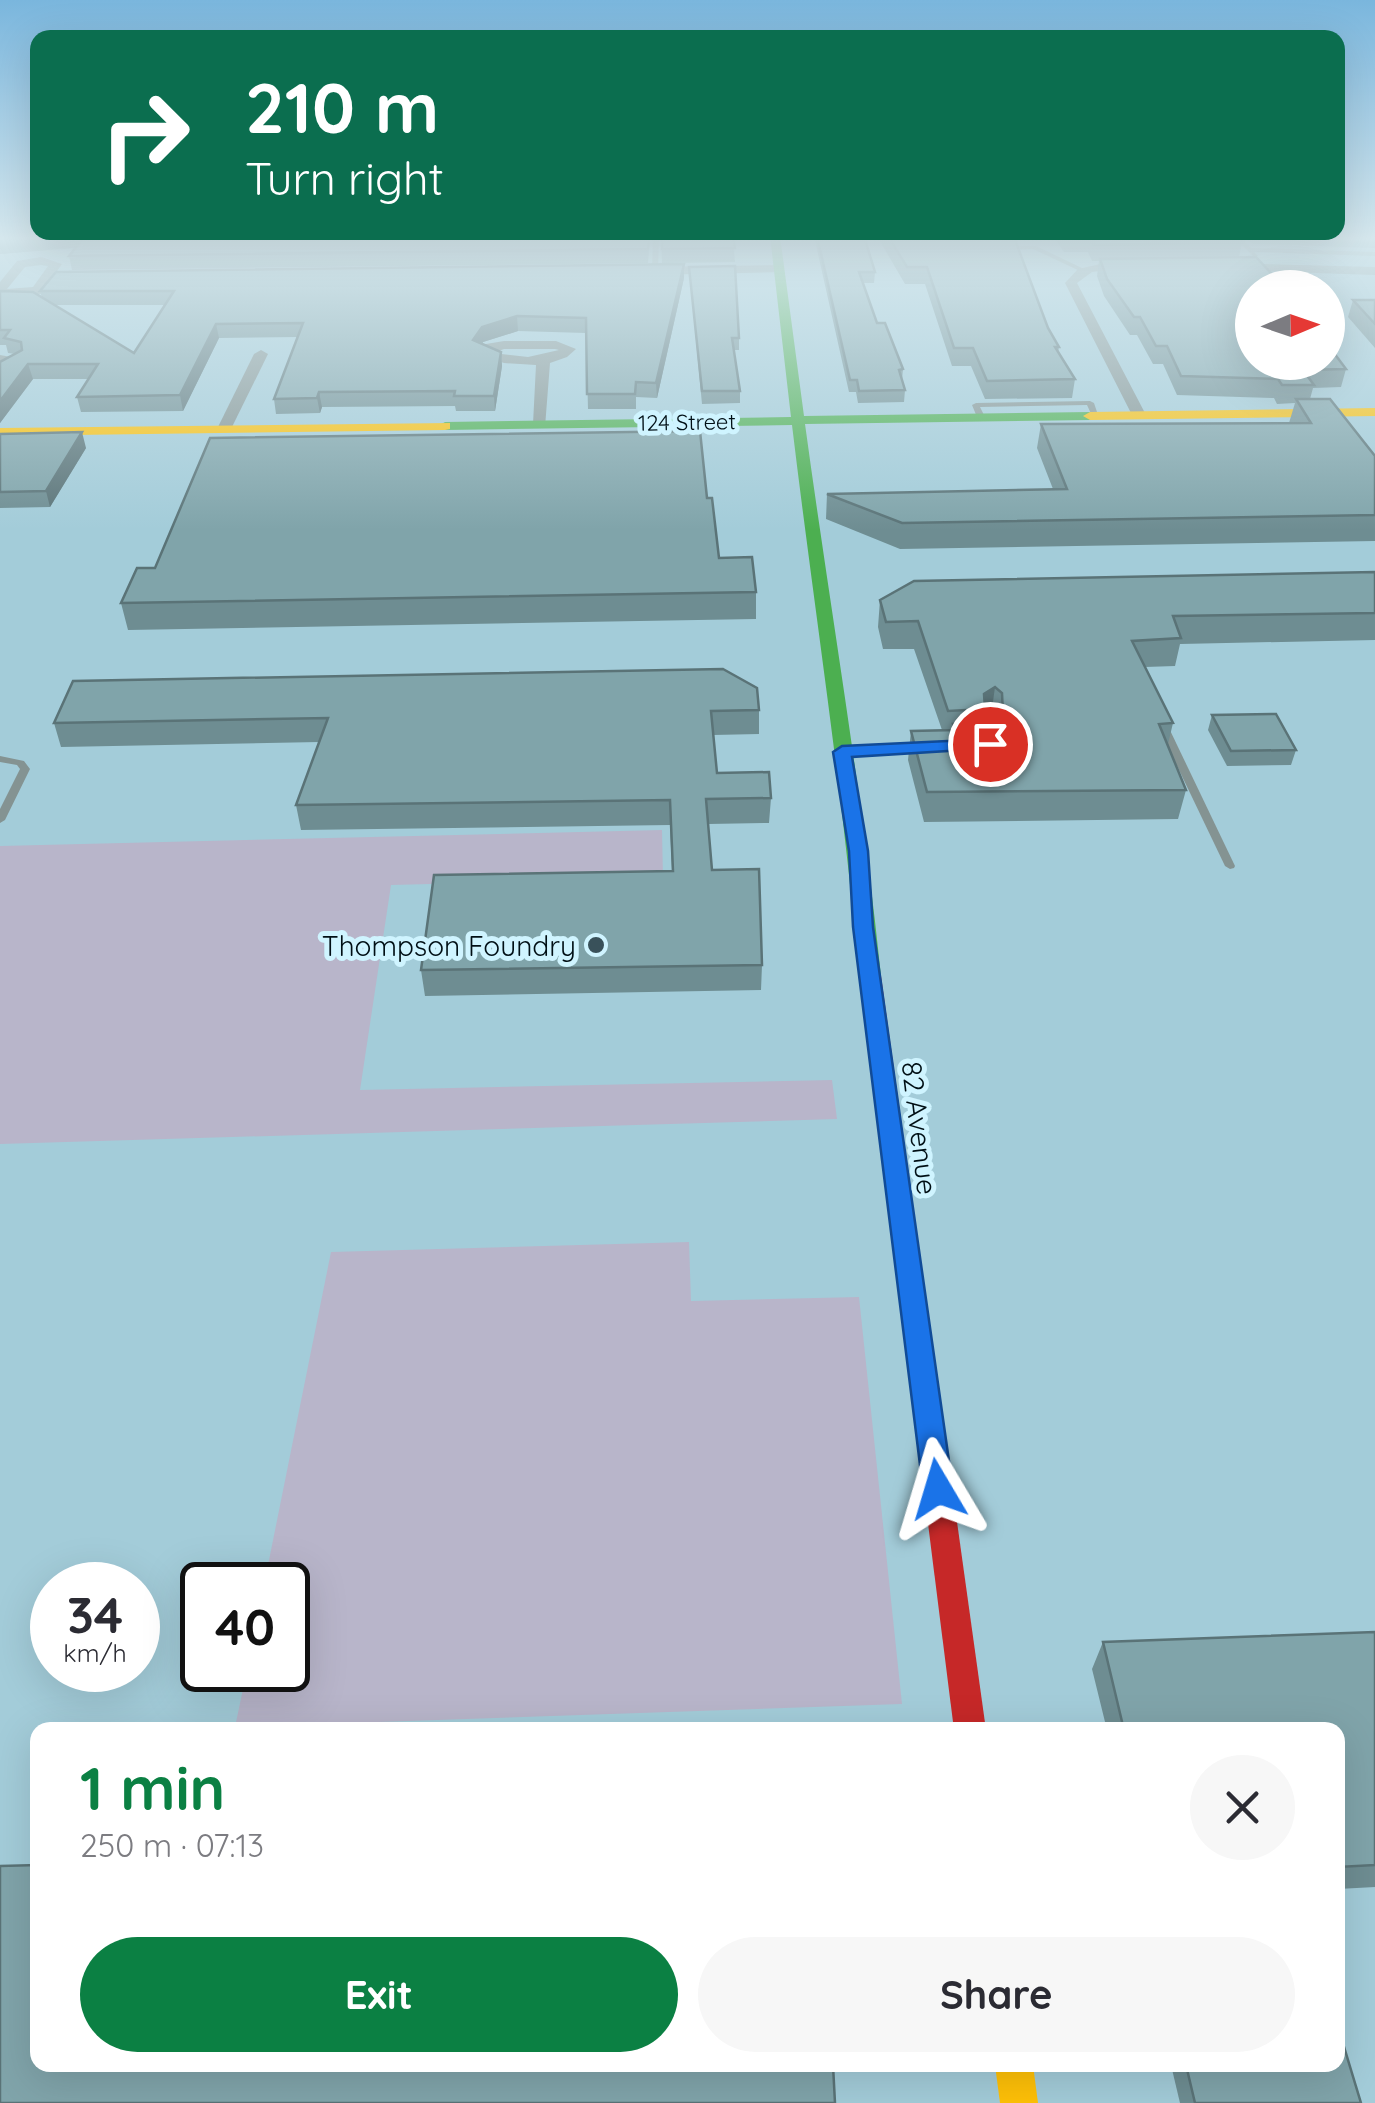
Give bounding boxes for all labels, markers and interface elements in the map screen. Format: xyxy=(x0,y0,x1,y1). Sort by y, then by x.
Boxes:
text: 210 m xyxy=(245,63,439,151)
icon: right xyxy=(80,70,210,200)
text: Turn right xyxy=(245,150,444,206)
north arrow xyxy=(1235,270,1345,380)
map controls xyxy=(1235,270,1345,380)
street label: 124 Street xyxy=(638,407,736,437)
pin xyxy=(948,702,1033,787)
icon: arrive xyxy=(963,717,1018,772)
place label: Thompson Foundry xyxy=(322,928,576,963)
marker: Thompson Foundry xyxy=(585,934,607,956)
street label: 82 Avenue xyxy=(894,1059,946,1197)
position arrow xyxy=(886,1437,990,1541)
speed limit sign: 40 xyxy=(180,1562,310,1692)
text: 34 xyxy=(67,1583,123,1646)
text: km/h xyxy=(63,1637,127,1668)
text: 1 min xyxy=(80,1750,225,1825)
button: close xyxy=(1190,1755,1295,1860)
text: 250 m · 07:13 xyxy=(80,1825,264,1865)
button: Exit xyxy=(80,1937,678,2052)
button: Share xyxy=(698,1937,1295,2052)

